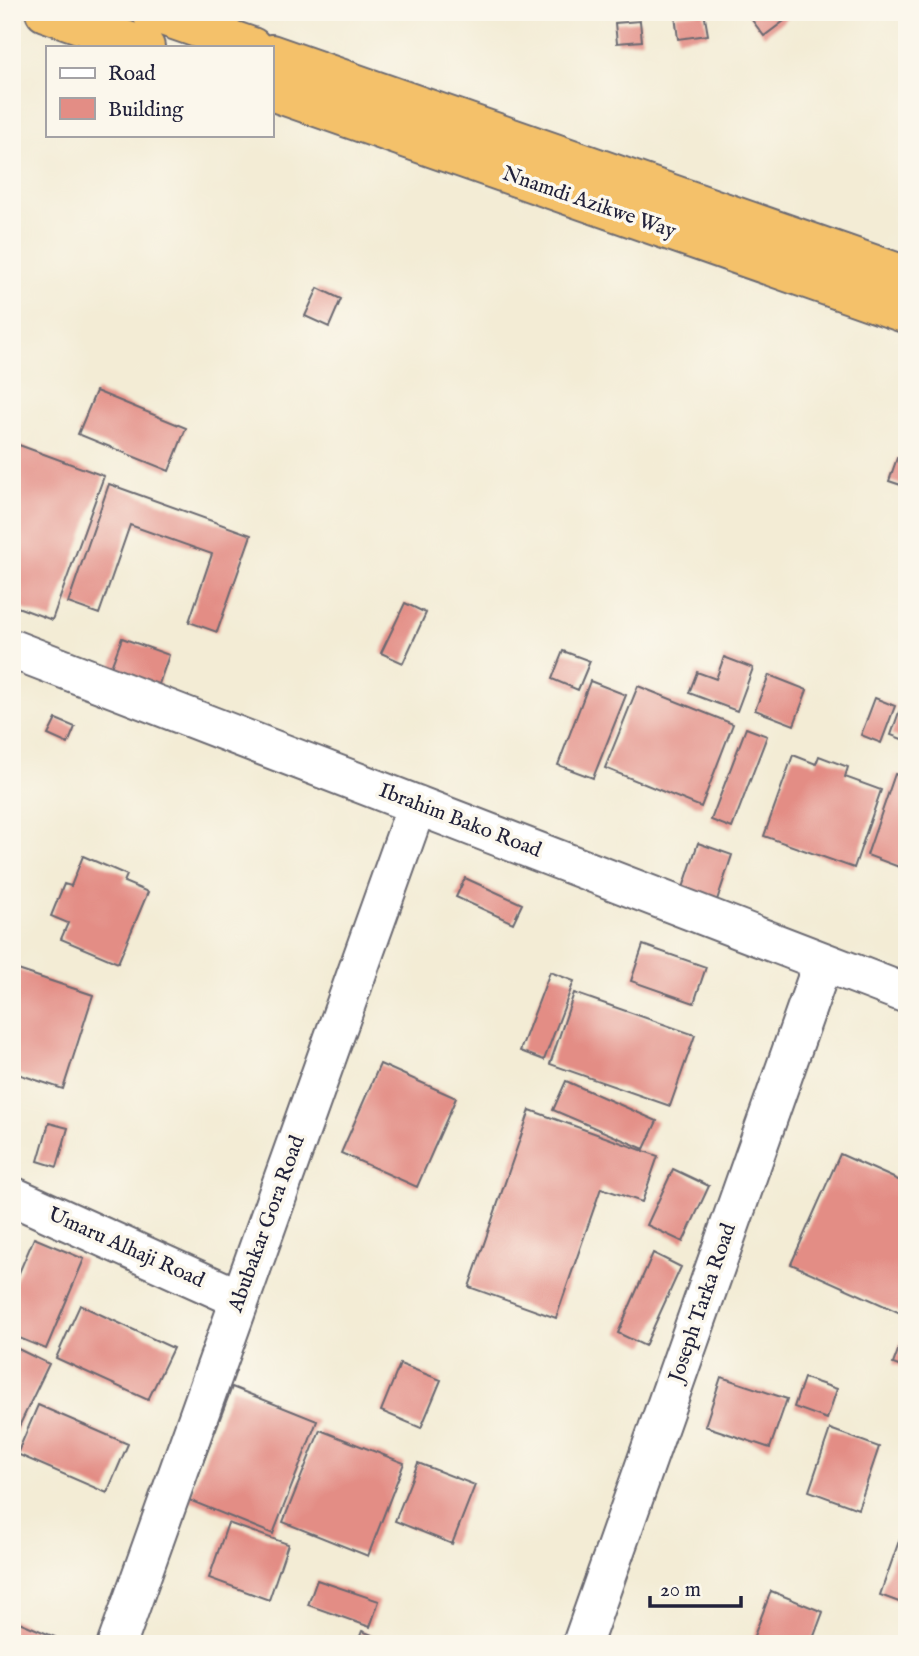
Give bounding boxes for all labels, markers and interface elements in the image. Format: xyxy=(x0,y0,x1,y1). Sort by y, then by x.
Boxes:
legend xyxy=(46,46,273,136)
text: Road xyxy=(108,61,156,88)
text: Building xyxy=(108,97,184,124)
street label: Nnamdi Azikwe Way xyxy=(499,161,680,246)
street label: Ibrahim Bako Road xyxy=(375,778,546,865)
street label: Abubakar Gora Road xyxy=(222,1131,312,1317)
street label: Umaru Alhaji Road xyxy=(44,1201,209,1295)
street label: Joseph Tarka Road xyxy=(663,1219,743,1388)
scale bar xyxy=(650,1565,740,1609)
text: 20 m xyxy=(660,1577,701,1604)

